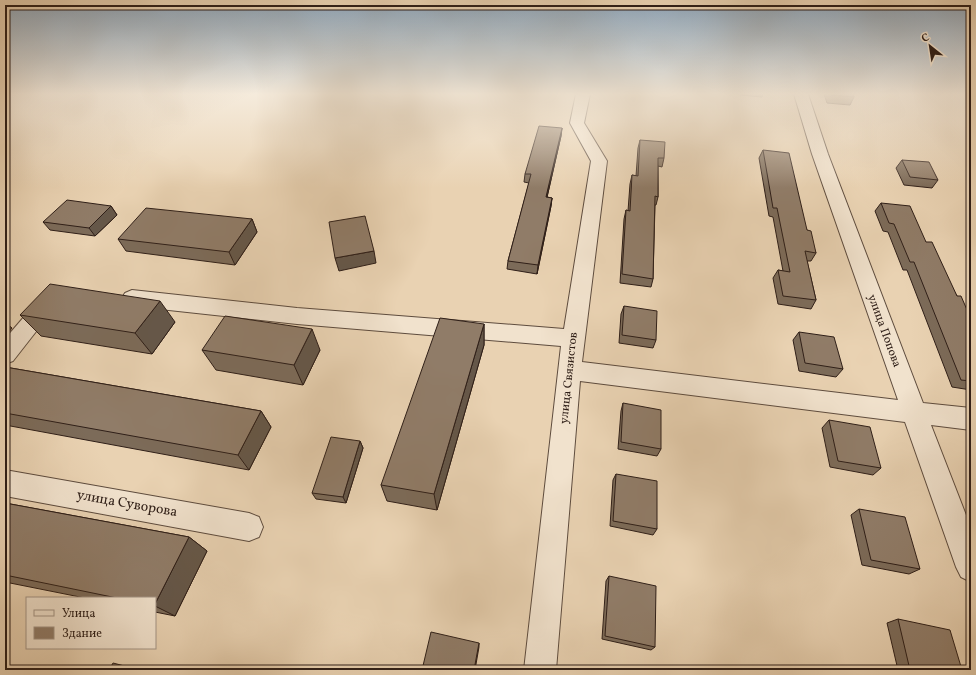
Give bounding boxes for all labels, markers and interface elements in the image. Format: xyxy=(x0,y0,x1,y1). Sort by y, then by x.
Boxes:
north arrow xyxy=(910,26,950,66)
text: С xyxy=(919,30,933,47)
street label: улица Попова xyxy=(863,292,905,370)
street label: улица Связистов xyxy=(556,331,582,425)
street label: улица Суворова xyxy=(75,486,179,522)
legend xyxy=(26,597,156,649)
text: Улица xyxy=(62,606,95,622)
text: Здание xyxy=(62,626,102,642)

